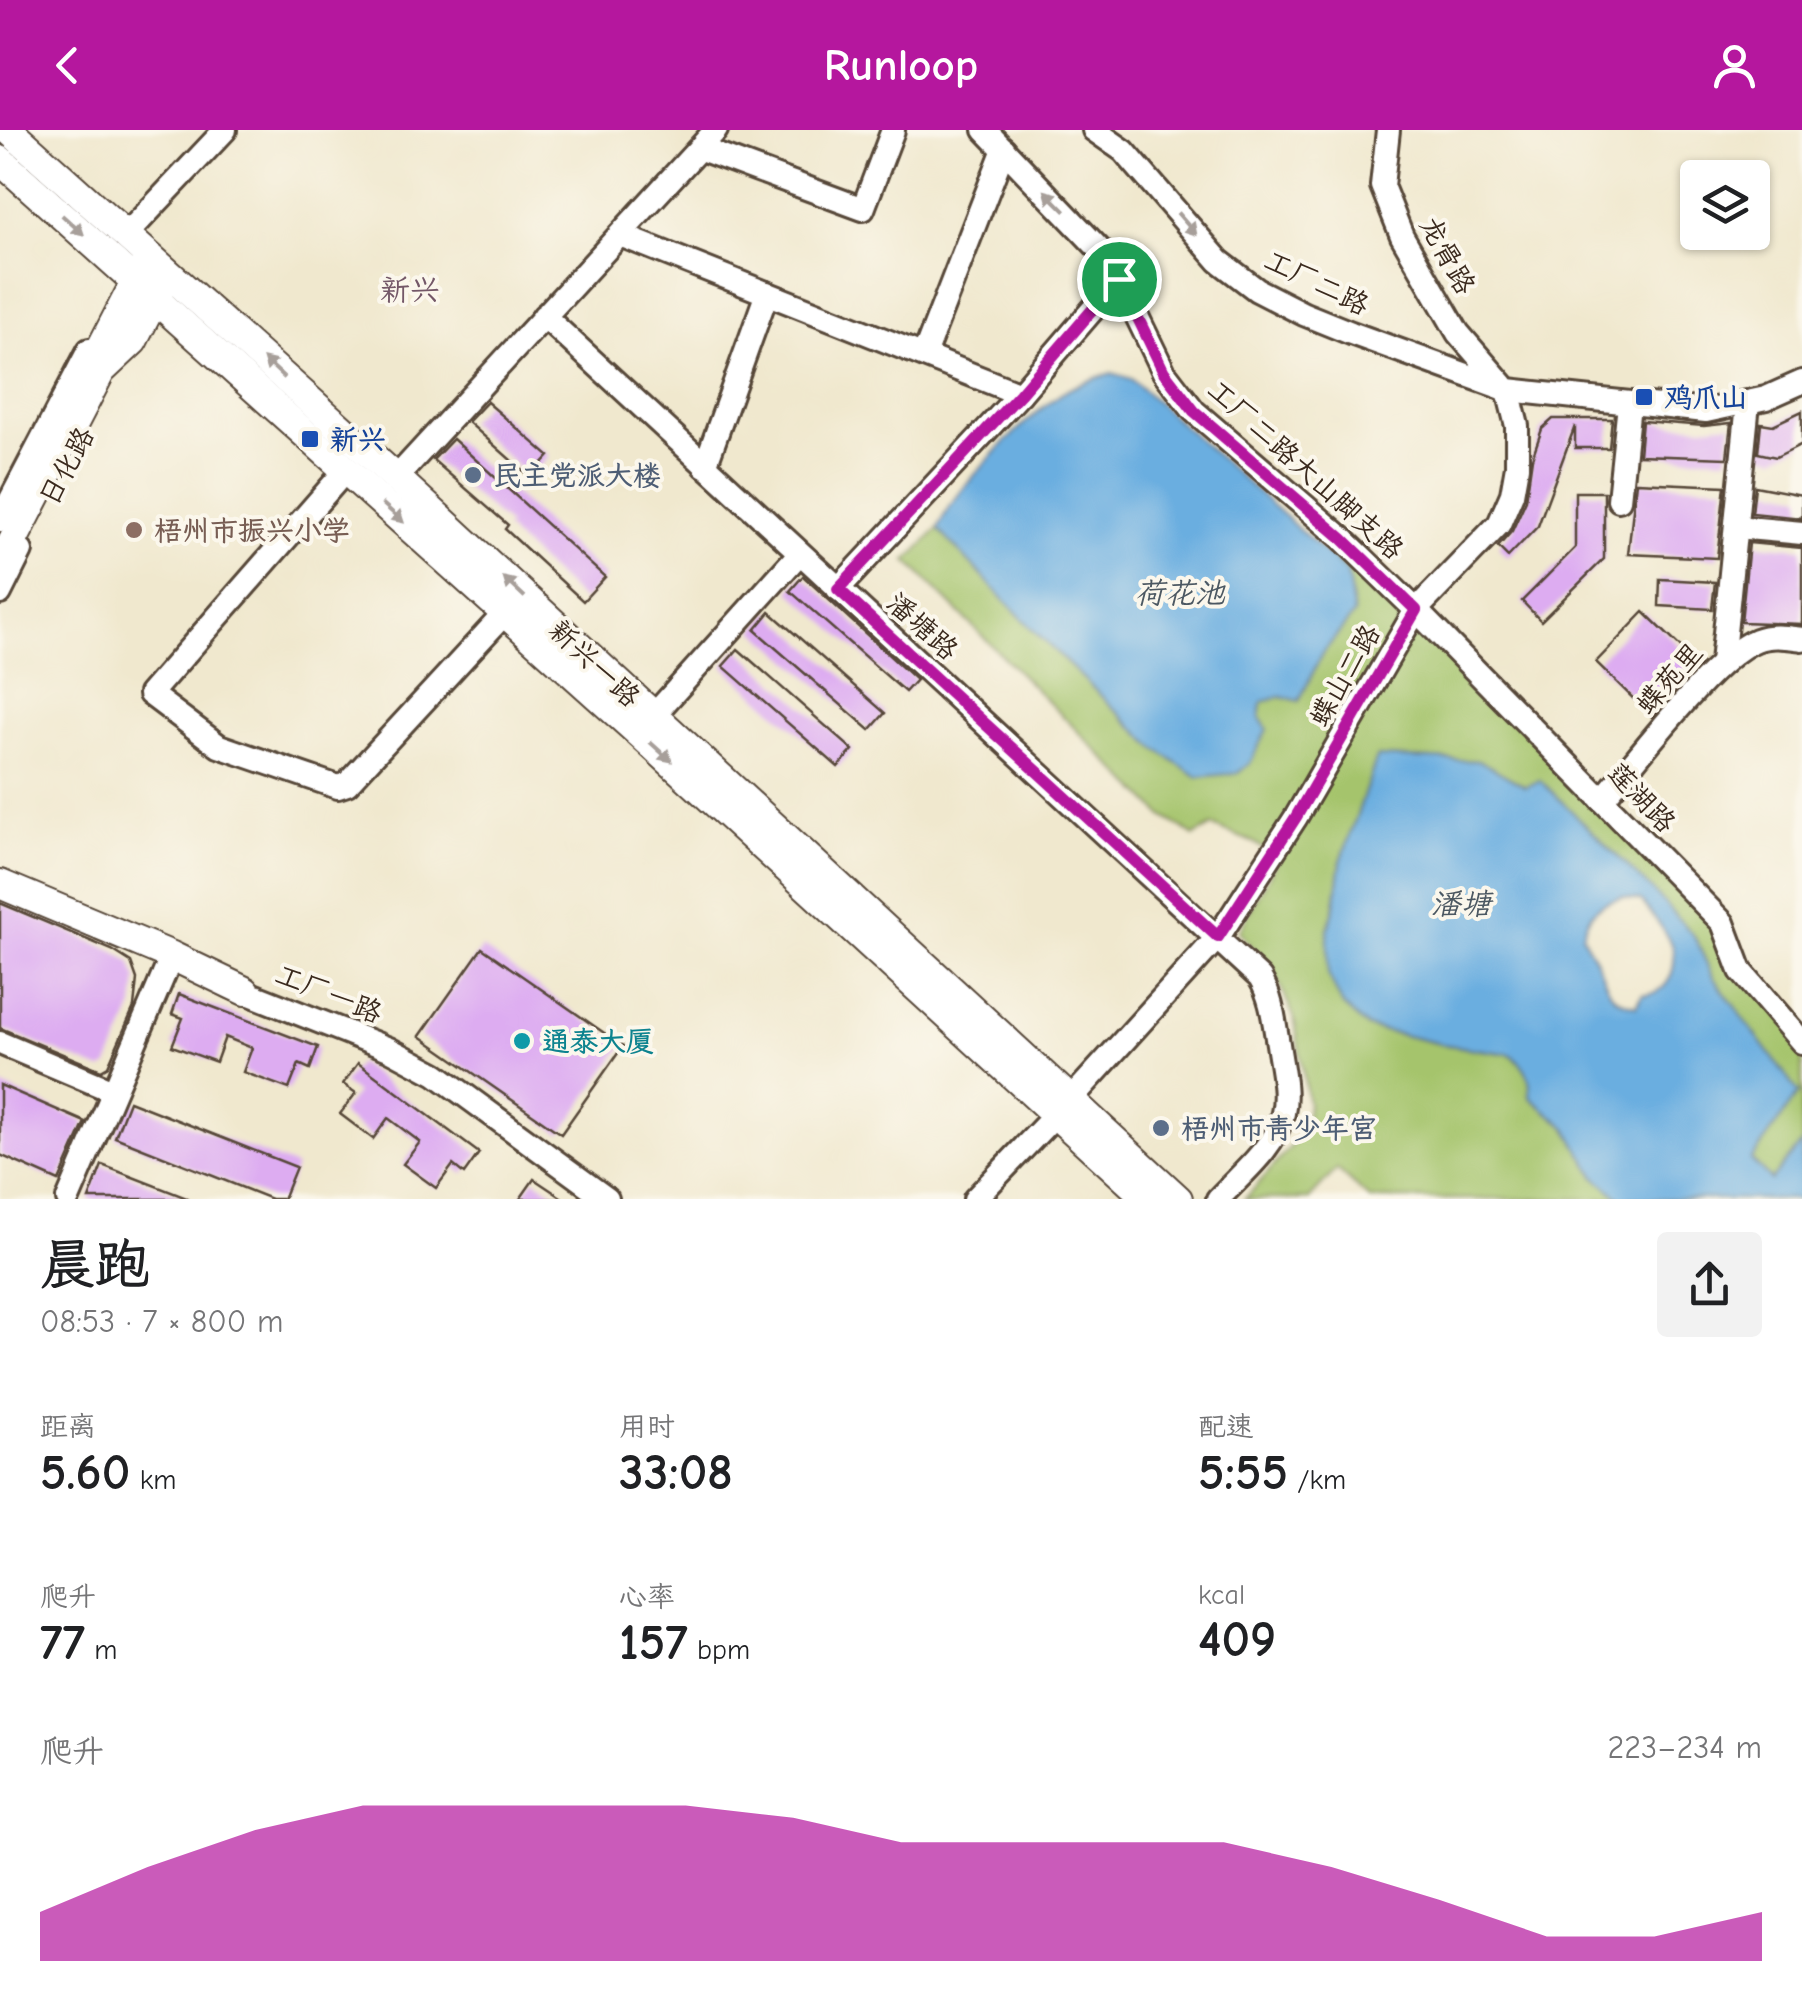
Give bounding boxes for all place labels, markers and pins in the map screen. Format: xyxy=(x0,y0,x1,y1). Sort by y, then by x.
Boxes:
pin xyxy=(1077,237,1162,322)
place label: 鸡爪山 xyxy=(1664,382,1748,414)
marker: 鸡爪山 xyxy=(1633,386,1655,408)
place label: 新兴 xyxy=(330,424,386,456)
marker: 新兴 xyxy=(299,428,321,450)
place label: 民主党派大楼 xyxy=(493,460,661,492)
marker: 民主党派大楼 xyxy=(462,464,484,486)
place label: 梧州市振兴小学 xyxy=(154,515,350,547)
marker: 梧州市振兴小学 xyxy=(123,519,145,541)
place label: 通泰大厦 xyxy=(542,1026,654,1058)
marker: 通泰大厦 xyxy=(511,1030,533,1052)
place label: 梧州市青少年宫 xyxy=(1181,1113,1377,1145)
marker: 梧州市青少年宫 xyxy=(1150,1117,1172,1139)

